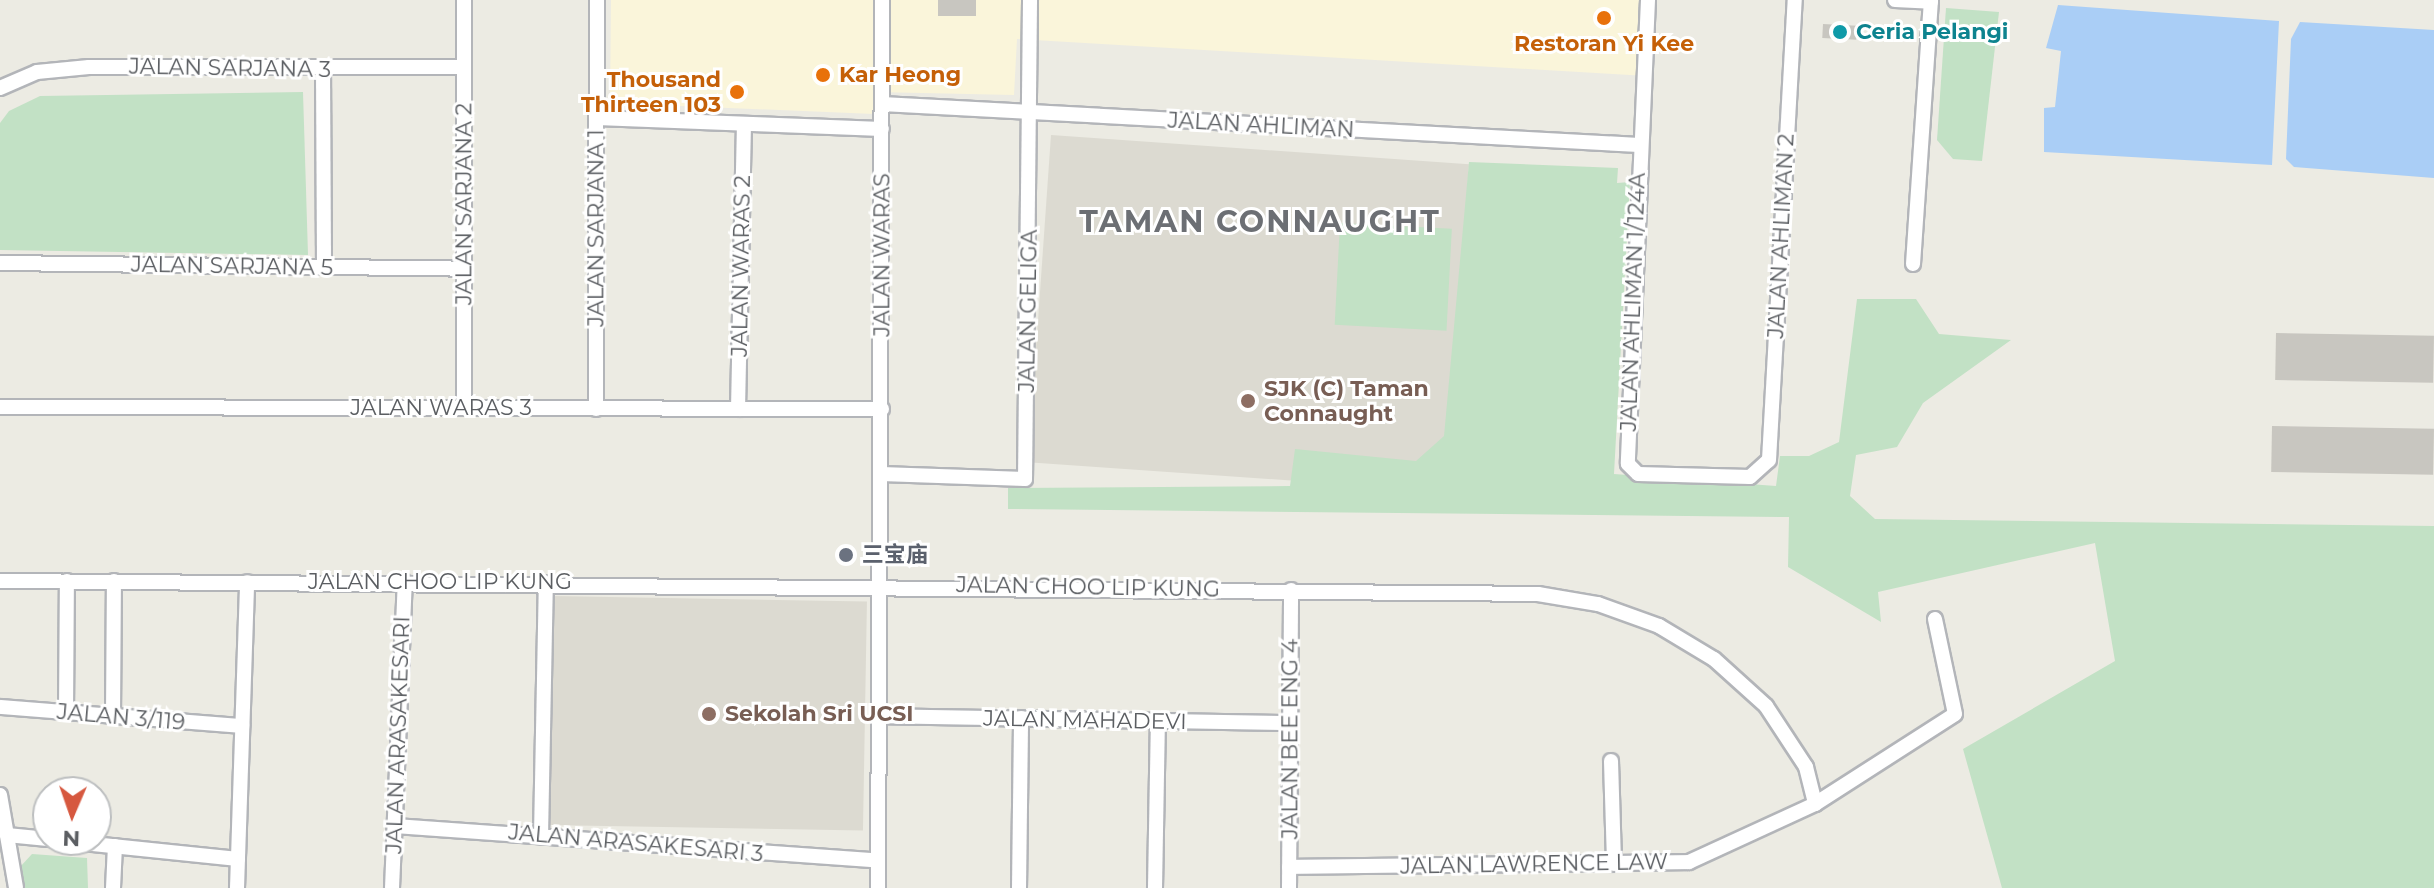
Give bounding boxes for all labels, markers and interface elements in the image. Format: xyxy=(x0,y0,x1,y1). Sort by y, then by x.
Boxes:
marker: Restoran Yi Kee xyxy=(1595,9,1613,27)
place label: Ceria Pelangi xyxy=(1856,19,2008,45)
marker: Ceria Pelangi xyxy=(1831,23,1849,41)
place label: Restoran Yi Kee xyxy=(1514,31,1694,57)
street label: JALAN SARJANA 3 xyxy=(129,53,331,83)
place label: Kar Heong xyxy=(839,62,961,88)
place label: Thousand Thirteen 103 xyxy=(581,66,721,118)
marker: Kar Heong xyxy=(814,66,832,84)
marker: Thousand Thirteen 103 xyxy=(728,83,746,101)
street label: JALAN SARJANA 2 xyxy=(451,103,477,305)
street label: JALAN AHLIMAN xyxy=(1167,107,1355,143)
street label: JALAN SARJANA 1 xyxy=(583,129,609,327)
street label: JALAN AHLIMAN 2 xyxy=(1762,133,1800,339)
street label: JALAN AHLIMAN 1/124A xyxy=(1615,172,1651,432)
street label: JALAN WARAS xyxy=(869,173,895,337)
street label: JALAN WARAS 2 xyxy=(726,175,756,357)
district label: TAMAN CONNAUGHT xyxy=(1079,204,1441,240)
street label: JALAN GELIGA xyxy=(1013,229,1043,393)
street label: JALAN SARJANA 5 xyxy=(131,251,333,281)
place label: SJK (C) Taman Connaught xyxy=(1264,375,1429,426)
marker: SJK (C) Taman Connaught xyxy=(1239,392,1257,410)
street label: JALAN WARAS 3 xyxy=(350,395,532,421)
place label: 三宝庙 xyxy=(862,542,928,568)
marker: 三宝庙 xyxy=(837,546,855,564)
street label: JALAN CHOO LIP KUNG xyxy=(308,569,572,595)
street label: JALAN CHOO LIP KUNG xyxy=(956,571,1220,603)
street label: JALAN ARASAKESARI xyxy=(381,616,415,854)
street label: JALAN BEE ENG 4 xyxy=(1277,639,1303,839)
street label: JALAN 3/119 xyxy=(56,698,186,736)
place label: Sekolah Sri UCSI xyxy=(725,701,914,727)
marker: Sekolah Sri UCSI xyxy=(700,705,718,723)
street label: JALAN MAHADEVI xyxy=(983,705,1187,735)
north arrow xyxy=(32,776,112,856)
street label: JALAN ARASAKESARI 3 xyxy=(507,819,765,867)
text: N xyxy=(62,825,81,852)
street label: JALAN LAWRENCE LAW xyxy=(1400,848,1668,880)

